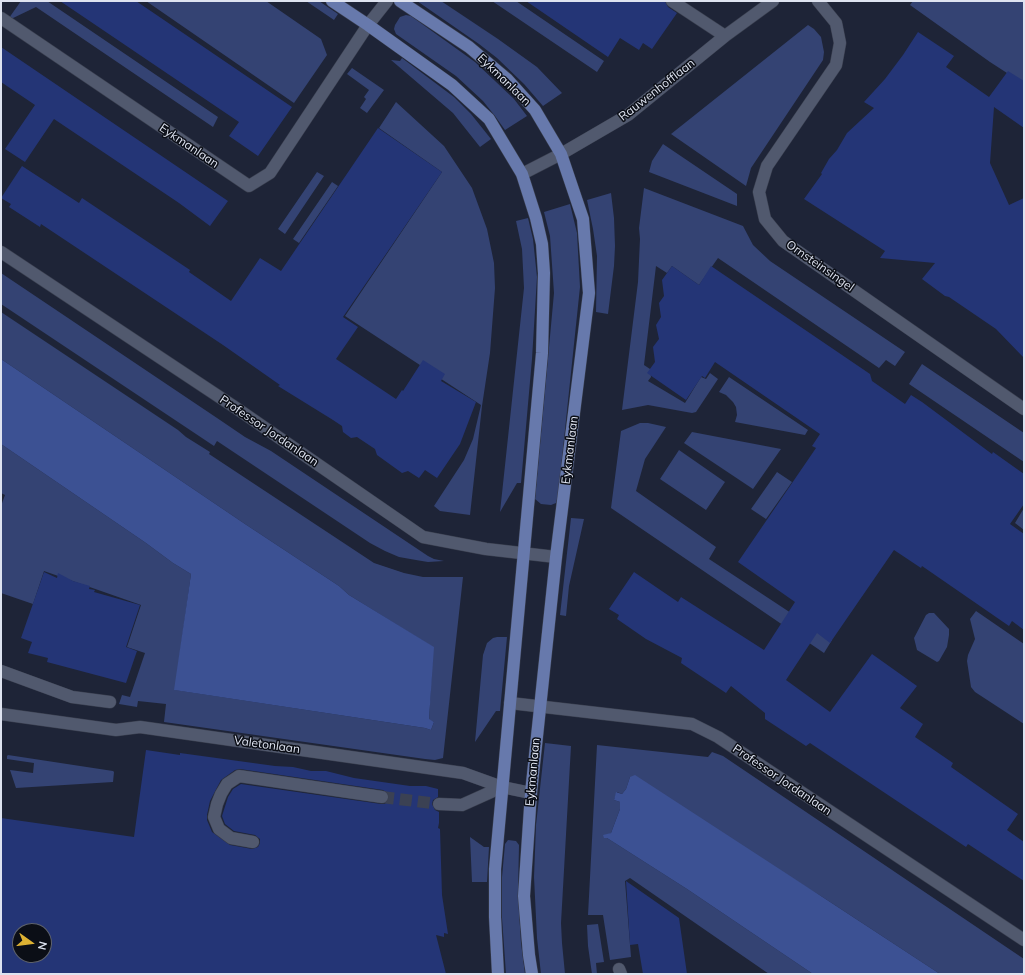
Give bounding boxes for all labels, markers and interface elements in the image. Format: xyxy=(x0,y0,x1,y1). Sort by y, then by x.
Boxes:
street label: Eykmanlaan xyxy=(474,51,534,109)
street label: Rauwenhofflaan xyxy=(616,56,698,124)
street label: Eykmanlaan xyxy=(157,121,221,171)
street label: Ornsteinsingel xyxy=(783,237,857,295)
street label: Professor Jordanlaan xyxy=(217,393,321,469)
street label: Eykmanlaan xyxy=(559,415,581,485)
street label: Valetonlaan xyxy=(233,733,301,757)
street label: Eykmanlaan xyxy=(523,737,543,807)
street label: Professor Jordanlaan xyxy=(730,742,834,818)
north arrow xyxy=(12,923,52,963)
text: N xyxy=(35,940,50,951)

